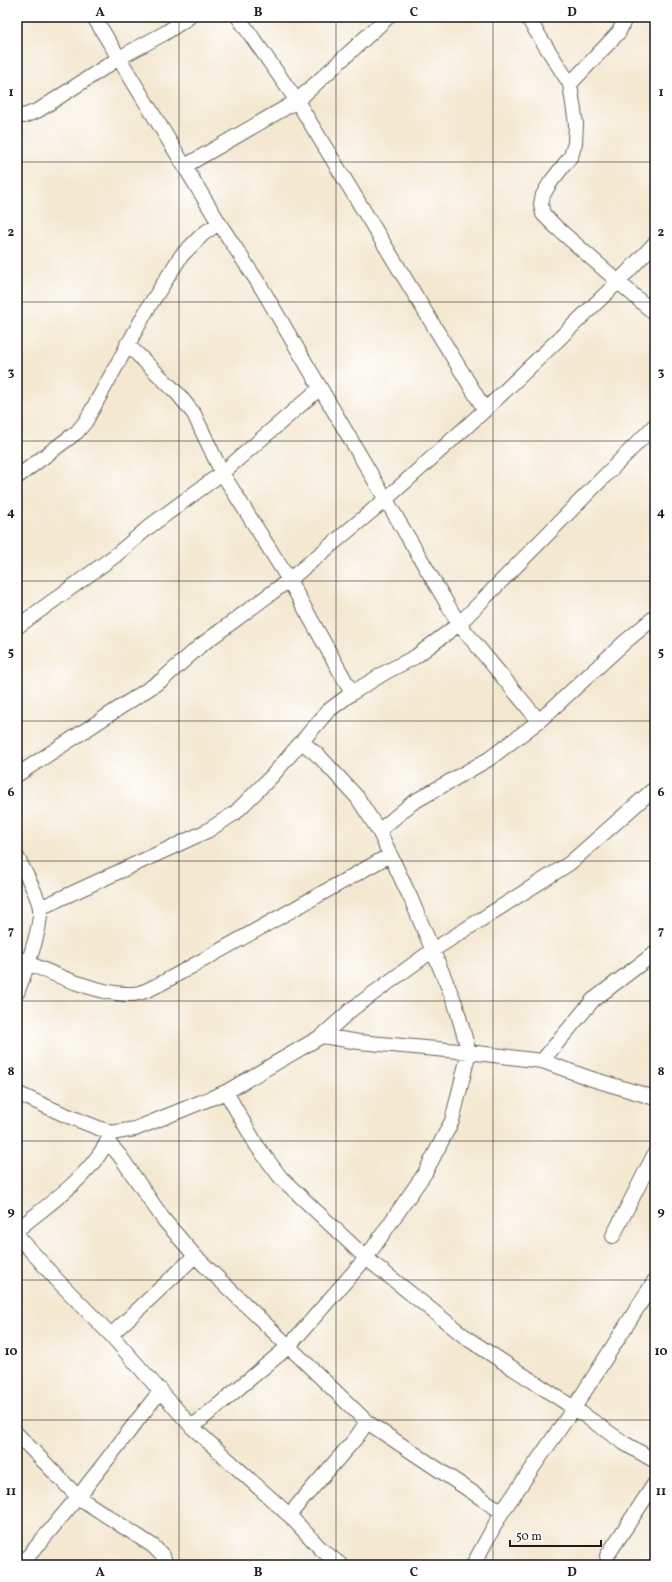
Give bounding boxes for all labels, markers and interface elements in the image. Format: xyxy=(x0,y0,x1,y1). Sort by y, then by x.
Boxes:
text: A xyxy=(95,4,105,22)
text: B xyxy=(254,4,263,22)
text: C xyxy=(410,4,418,22)
text: D xyxy=(567,4,577,22)
text: 1 xyxy=(8,84,14,102)
text: 1 xyxy=(658,84,664,102)
text: 2 xyxy=(8,224,15,242)
text: 2 xyxy=(658,224,665,242)
text: 3 xyxy=(8,364,15,382)
text: 3 xyxy=(658,364,665,382)
text: 4 xyxy=(7,504,15,522)
text: 4 xyxy=(657,504,665,522)
text: 5 xyxy=(8,644,14,662)
text: 5 xyxy=(658,644,664,662)
text: 6 xyxy=(7,784,15,802)
text: 6 xyxy=(657,784,665,802)
text: 7 xyxy=(8,923,14,941)
text: 7 xyxy=(658,923,664,941)
text: 8 xyxy=(7,1063,15,1081)
text: 8 xyxy=(657,1063,665,1081)
text: 9 xyxy=(7,1203,15,1221)
text: 9 xyxy=(657,1203,665,1221)
text: 10 xyxy=(4,1343,18,1361)
text: 10 xyxy=(654,1343,668,1361)
text: 11 xyxy=(6,1483,16,1501)
text: 11 xyxy=(656,1483,666,1501)
scale bar xyxy=(510,1522,601,1548)
text: 50 m xyxy=(516,1529,542,1545)
text: A xyxy=(95,1564,105,1582)
text: B xyxy=(254,1564,263,1582)
text: C xyxy=(410,1564,418,1582)
text: D xyxy=(567,1564,577,1582)

